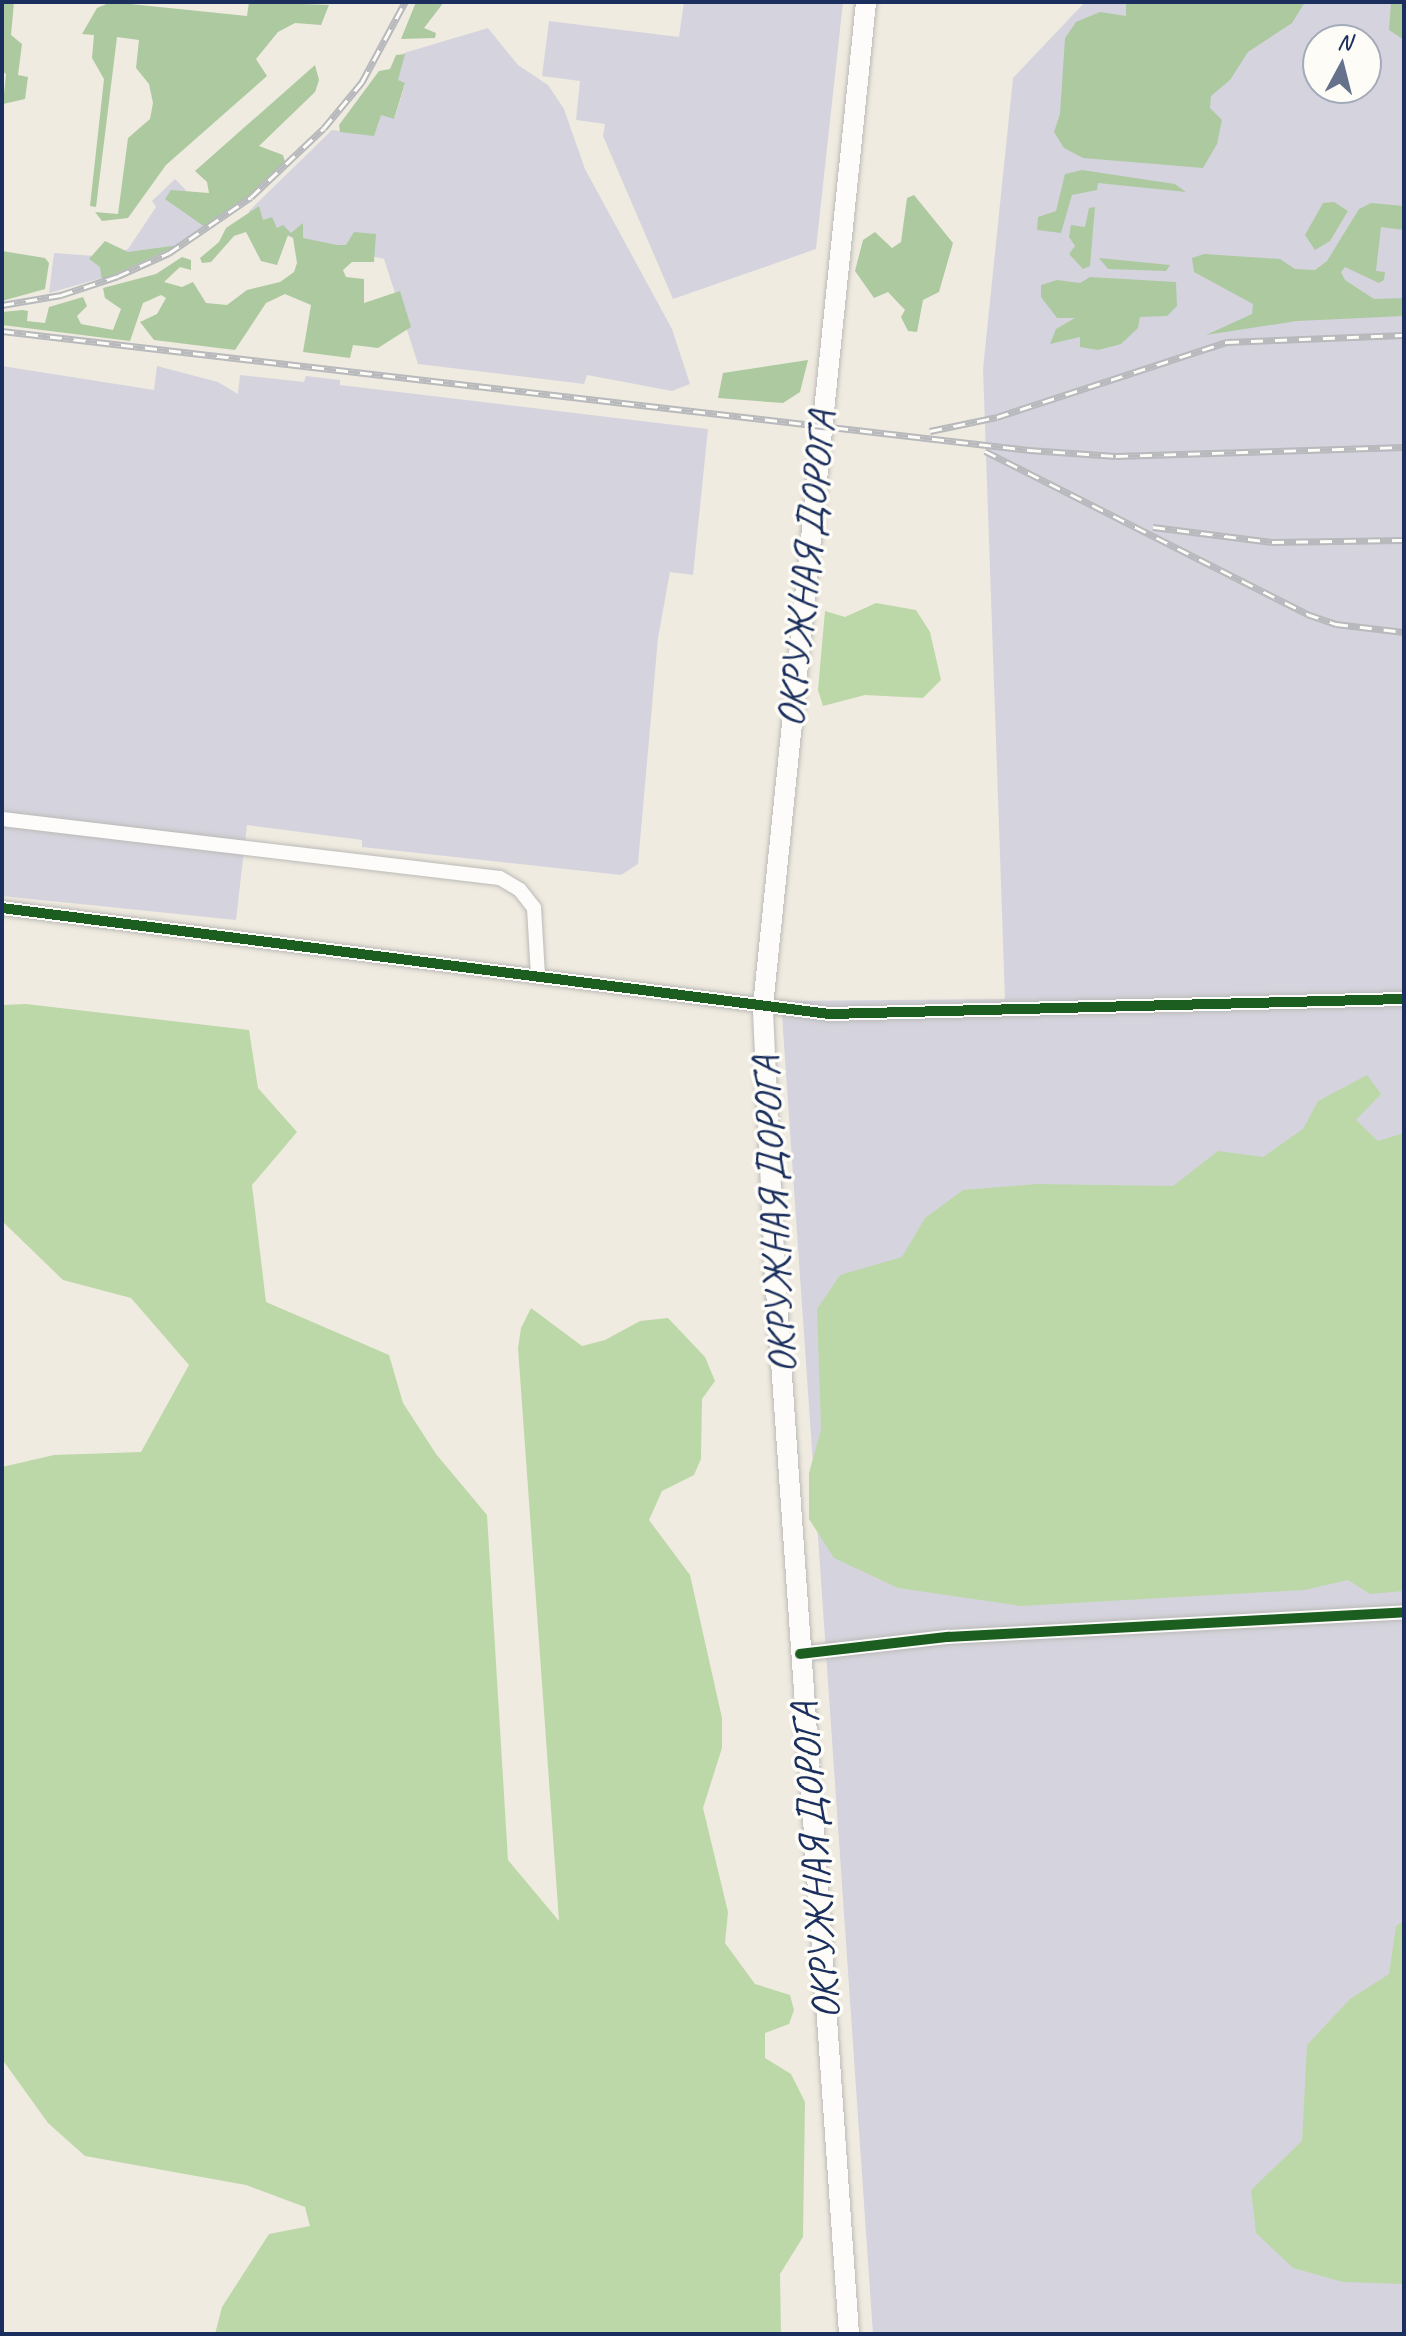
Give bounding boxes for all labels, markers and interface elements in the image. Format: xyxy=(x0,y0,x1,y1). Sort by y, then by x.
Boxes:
north arrow xyxy=(1302,24,1382,104)
text: N xyxy=(1336,27,1353,57)
street label: ОКРУЖНАЯ ДОРОГА xyxy=(765,408,847,730)
street label: ОКРУЖНАЯ ДОРОГА xyxy=(742,1055,806,1375)
street label: ОКРУЖНАЯ ДОРОГА xyxy=(780,1700,850,2022)

